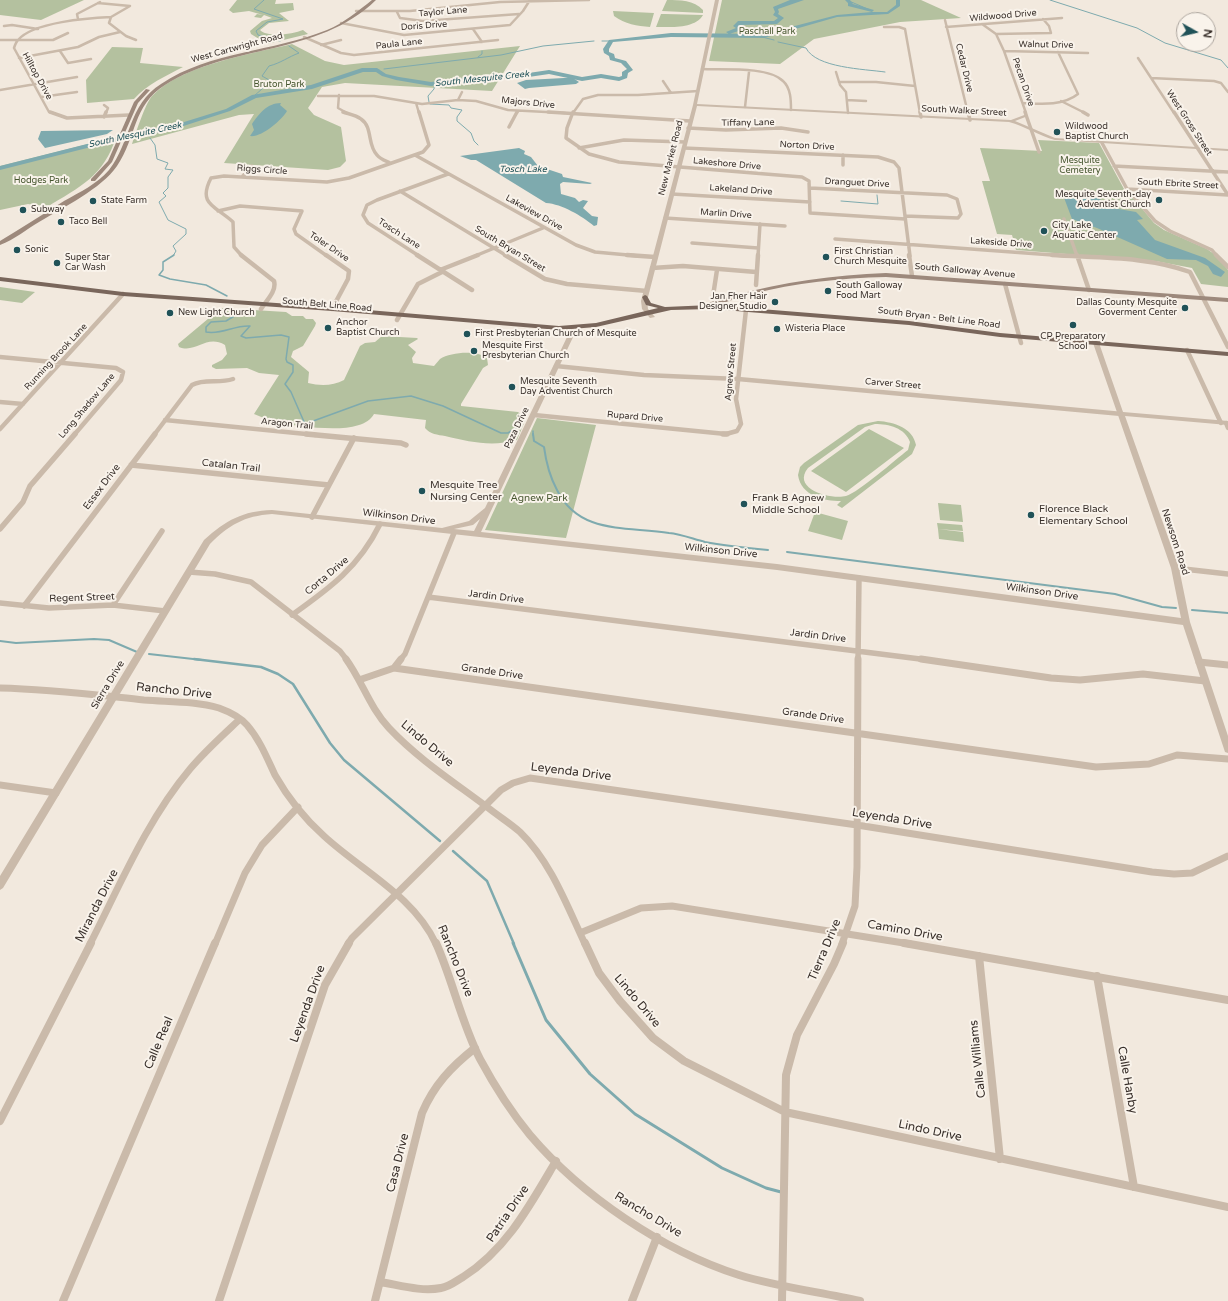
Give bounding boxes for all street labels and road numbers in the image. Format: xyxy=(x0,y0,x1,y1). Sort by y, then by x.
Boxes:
street label: Taylor Lane xyxy=(418,4,468,20)
street label: Wildwood Drive xyxy=(969,8,1037,24)
street label: Doris Drive xyxy=(400,19,448,33)
street label: West Cartwright Road xyxy=(190,31,284,65)
street label: Paula Lane xyxy=(375,36,423,52)
street label: Walnut Drive xyxy=(1018,39,1074,51)
street label: Cedar Drive xyxy=(953,42,975,94)
street label: Hilltop Drive xyxy=(20,50,54,102)
street label: Pecan Drive xyxy=(1010,56,1036,108)
street label: West Gross Street xyxy=(1164,88,1214,158)
street label: Majors Drive xyxy=(501,95,555,111)
street label: South Walker Street xyxy=(921,103,1007,119)
street label: Tiffany Lane xyxy=(721,117,775,129)
street label: New Market Road xyxy=(656,119,686,197)
street label: Norton Drive xyxy=(779,139,835,153)
street label: Lakeshore Drive xyxy=(692,156,762,172)
street label: Riggs Circle xyxy=(236,163,288,177)
street label: Dranguet Drive xyxy=(824,176,890,190)
street label: South Ebrite Street xyxy=(1137,176,1219,192)
street label: Lakeland Drive xyxy=(709,182,773,198)
street label: Lakeview Drive xyxy=(503,193,565,233)
street label: Marlin Drive xyxy=(700,207,752,221)
street label: Tosch Lane xyxy=(376,216,422,252)
street label: South Bryan Street xyxy=(473,224,547,274)
street label: Toler Drive xyxy=(307,230,351,264)
street label: Lakeside Drive xyxy=(970,235,1032,251)
street label: South Galloway Avenue xyxy=(914,261,1016,281)
street label: South Belt Line Road xyxy=(282,296,372,314)
street label: South Bryan - Belt Line Road xyxy=(877,305,1001,331)
street label: Running Brook Lane xyxy=(22,321,90,393)
street label: Agnew Street xyxy=(723,343,739,401)
street label: Long Shadow Lane xyxy=(57,371,117,441)
street label: Carver Street xyxy=(865,376,921,392)
street label: Paza Drive xyxy=(502,405,532,451)
street label: Rupard Drive xyxy=(607,409,663,425)
street label: Aragon Trail xyxy=(261,416,313,432)
street label: Catalan Trail xyxy=(201,457,261,475)
street label: Essex Drive xyxy=(81,462,123,512)
street label: Wilkinson Drive xyxy=(362,507,436,527)
street label: Newsom Road xyxy=(1159,507,1191,577)
street label: Wilkinson Drive xyxy=(684,541,758,561)
street label: Corta Drive xyxy=(303,554,351,598)
street label: Wilkinson Drive xyxy=(1005,581,1079,603)
street label: Jardin Drive xyxy=(467,588,525,606)
street label: Regent Street xyxy=(49,591,115,605)
street label: Jardin Drive xyxy=(789,627,847,645)
street label: Sierra Drive xyxy=(89,658,127,712)
street label: Grande Drive xyxy=(460,662,524,682)
street label: Rancho Drive xyxy=(135,680,213,702)
street label: Grande Drive xyxy=(781,706,845,726)
street label: Lindo Drive xyxy=(398,718,456,770)
street label: Leyenda Drive xyxy=(530,760,612,784)
street label: Leyenda Drive xyxy=(851,806,933,832)
street label: Miranda Drive xyxy=(72,867,122,945)
street label: Tierra Drive xyxy=(806,917,844,983)
street label: Camino Drive xyxy=(866,917,944,945)
street label: Rancho Drive xyxy=(434,923,476,999)
street label: Leyenda Drive xyxy=(287,963,329,1045)
street label: Lindo Drive xyxy=(611,972,663,1030)
street label: Calle Real xyxy=(141,1014,177,1072)
street label: Calle Williams xyxy=(967,1019,989,1099)
street label: Calle Hanby xyxy=(1114,1045,1140,1115)
street label: Lindo Drive xyxy=(897,1117,963,1145)
street label: Casa Drive xyxy=(384,1132,412,1194)
street label: Patria Drive xyxy=(484,1183,532,1245)
street label: Rancho Drive xyxy=(612,1189,684,1241)

